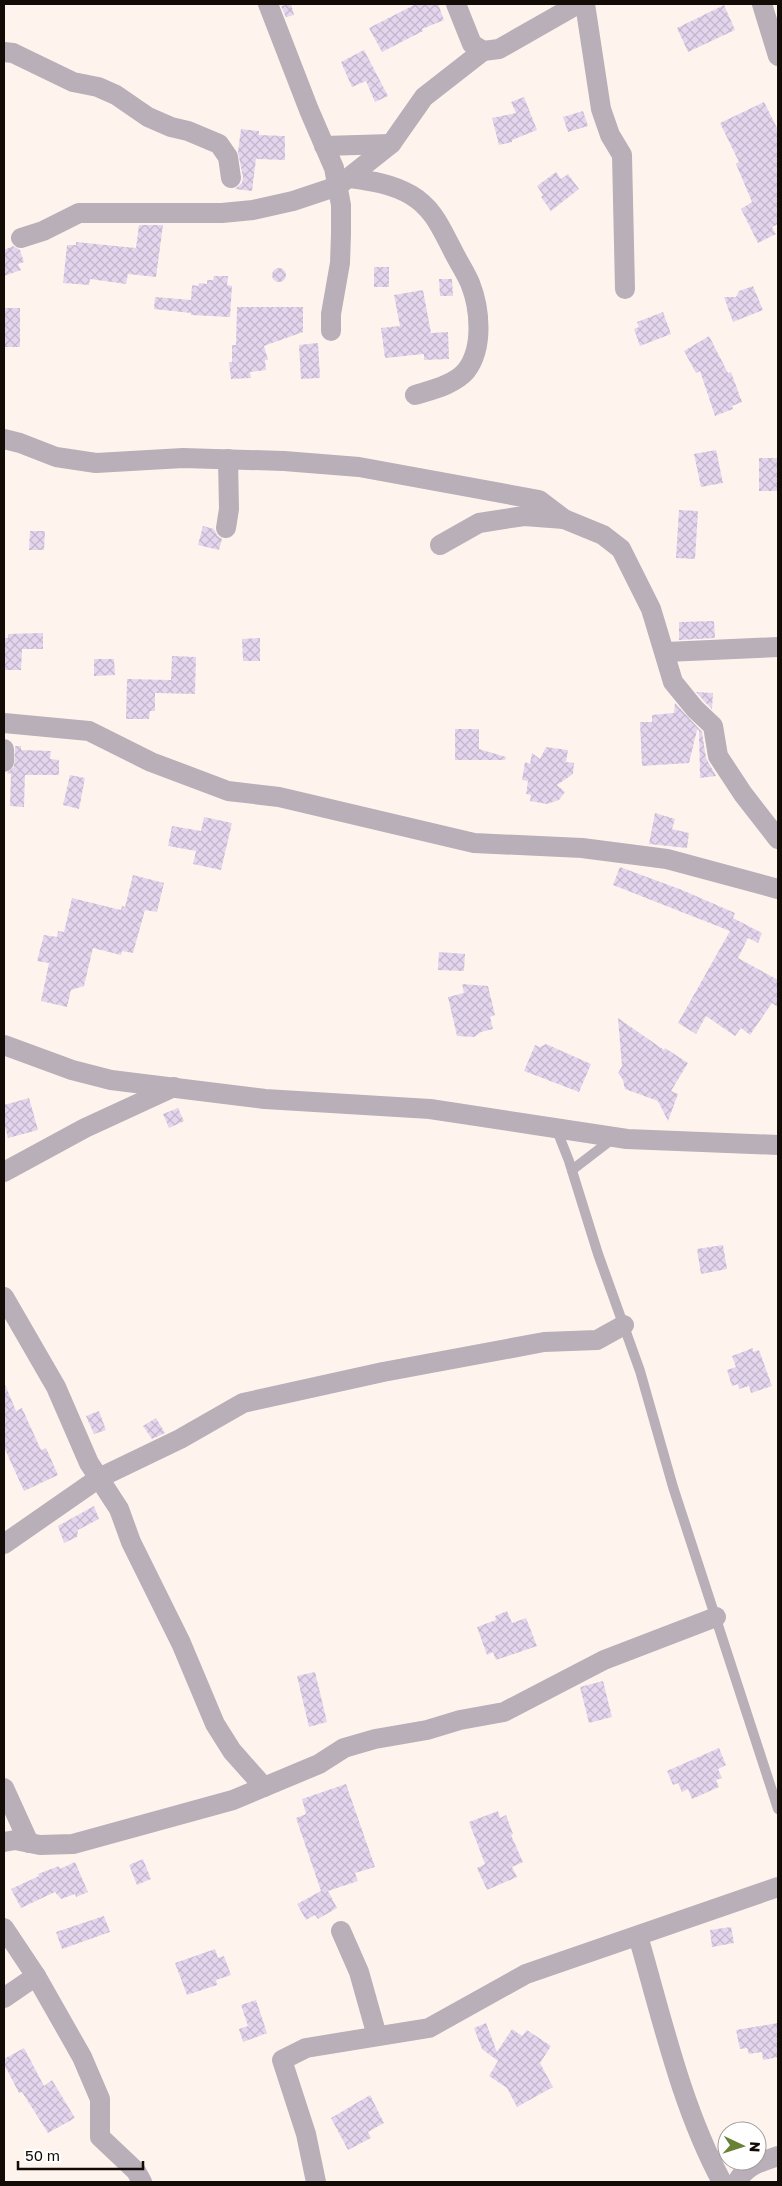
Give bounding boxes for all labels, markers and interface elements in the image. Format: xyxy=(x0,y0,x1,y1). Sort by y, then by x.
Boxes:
north arrow xyxy=(717,2121,767,2171)
scale bar xyxy=(18,2138,142,2170)
text: N xyxy=(747,2141,764,2153)
text: 50 m xyxy=(25,2146,60,2164)

